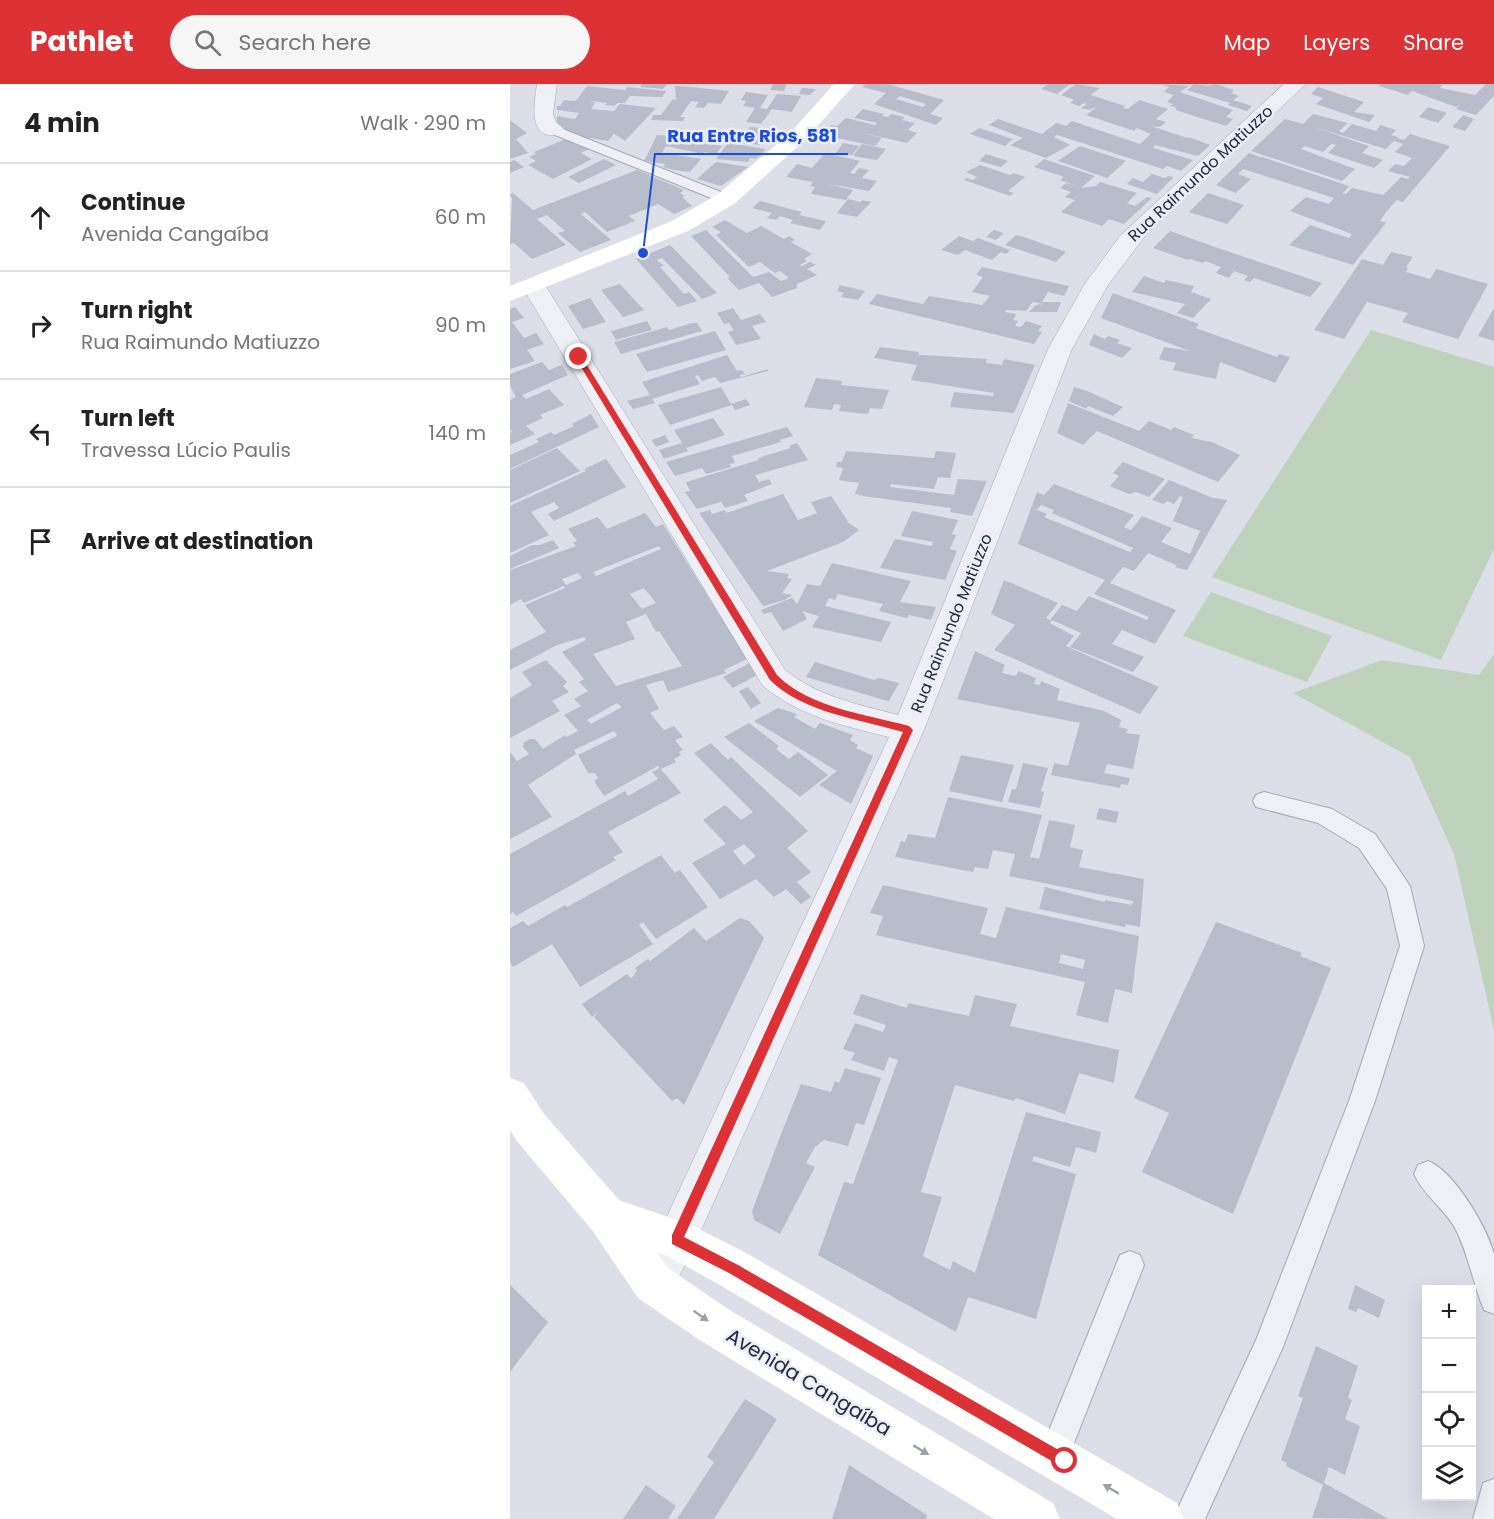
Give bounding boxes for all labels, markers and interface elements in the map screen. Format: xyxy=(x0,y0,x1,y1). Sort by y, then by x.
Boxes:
search box xyxy=(170,15,590,69)
text: Pathlet xyxy=(30,22,134,61)
icon: search xyxy=(191,26,224,59)
text: Search here xyxy=(239,27,371,58)
text: Map xyxy=(1224,28,1270,57)
text: Layers xyxy=(1303,28,1370,57)
text: Share xyxy=(1403,28,1464,57)
street label: Rua Raimundo Matiuzzo xyxy=(1123,100,1278,247)
text: 4 min xyxy=(24,105,100,141)
text: Walk · 290 m xyxy=(360,109,486,137)
callout: Rua Entre Rios, 581 xyxy=(655,118,848,154)
text: Rua Entre Rios, 581 xyxy=(667,123,837,148)
text: Continue xyxy=(81,187,185,218)
icon: ahead xyxy=(24,201,57,234)
text: 60 m xyxy=(435,203,486,231)
text: Avenida Cangaíba xyxy=(81,220,269,248)
text: Turn right xyxy=(81,295,192,326)
icon: right xyxy=(24,309,57,342)
text: 90 m xyxy=(435,311,486,339)
text: Rua Raimundo Matiuzzo xyxy=(81,328,320,356)
route end xyxy=(565,343,591,369)
text: Turn left xyxy=(81,403,175,434)
icon: left xyxy=(24,417,57,450)
text: 140 m xyxy=(429,419,486,447)
text: Travessa Lúcio Paulis xyxy=(81,436,291,464)
icon: arrive xyxy=(24,525,57,558)
text: Arrive at destination xyxy=(81,526,313,557)
street label: Rua Raimundo Matiuzzo xyxy=(905,530,998,716)
map controls xyxy=(1422,1285,1476,1501)
button: + xyxy=(1422,1285,1476,1339)
one-way arrow xyxy=(692,1310,708,1322)
street label: Avenida Cangaíba xyxy=(721,1322,897,1442)
button: − xyxy=(1422,1339,1476,1393)
button: locate xyxy=(1422,1393,1476,1447)
one-way arrow xyxy=(913,1444,929,1455)
route start xyxy=(1051,1447,1077,1473)
button: layers xyxy=(1422,1447,1476,1501)
one-way arrow xyxy=(1103,1483,1119,1494)

